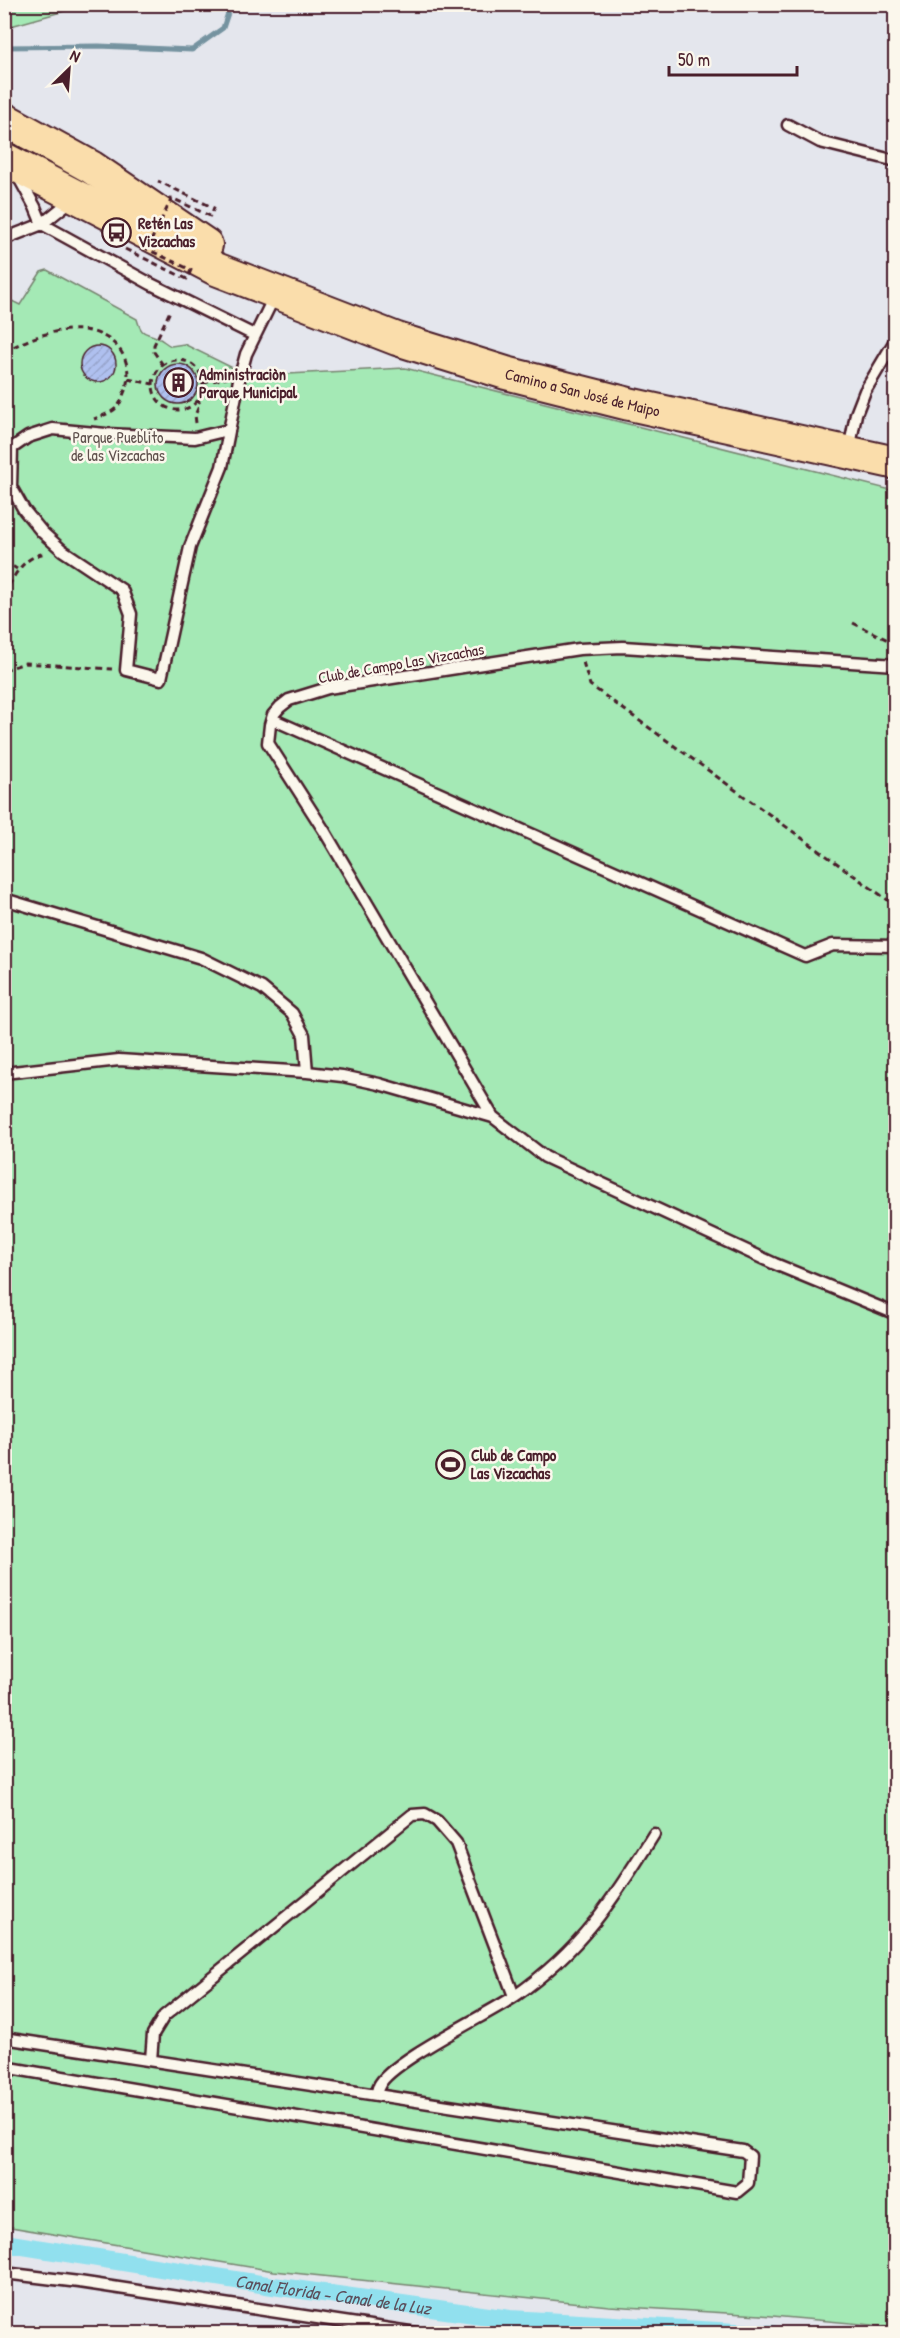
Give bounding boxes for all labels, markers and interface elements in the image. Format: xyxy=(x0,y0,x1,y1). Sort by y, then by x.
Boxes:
north arrow xyxy=(39,39,99,99)
scale bar xyxy=(669,39,796,77)
text: N xyxy=(67,44,84,67)
text: 50 m xyxy=(678,47,710,72)
place label: Retén Las Vizcachas xyxy=(138,212,196,252)
bus stop icon: Retén Las Vizcachas xyxy=(101,216,133,248)
street label: Camino a San José de Maipo xyxy=(503,362,663,422)
place label: Administraciòn Parque Municipal xyxy=(199,363,298,404)
building icon: Administraciòn Parque Municipal xyxy=(162,367,194,399)
park label: Parque Pueblito de las Vizcachas xyxy=(71,426,165,466)
street label: Club de Campo Las Vizcachas xyxy=(316,638,486,688)
place label: Club de Campo Las Vizcachas xyxy=(471,1444,557,1484)
sports icon: Club de Campo Las Vizcachas xyxy=(434,1448,466,1480)
water label: Canal Florida - Canal de la Luz xyxy=(233,2268,434,2321)

